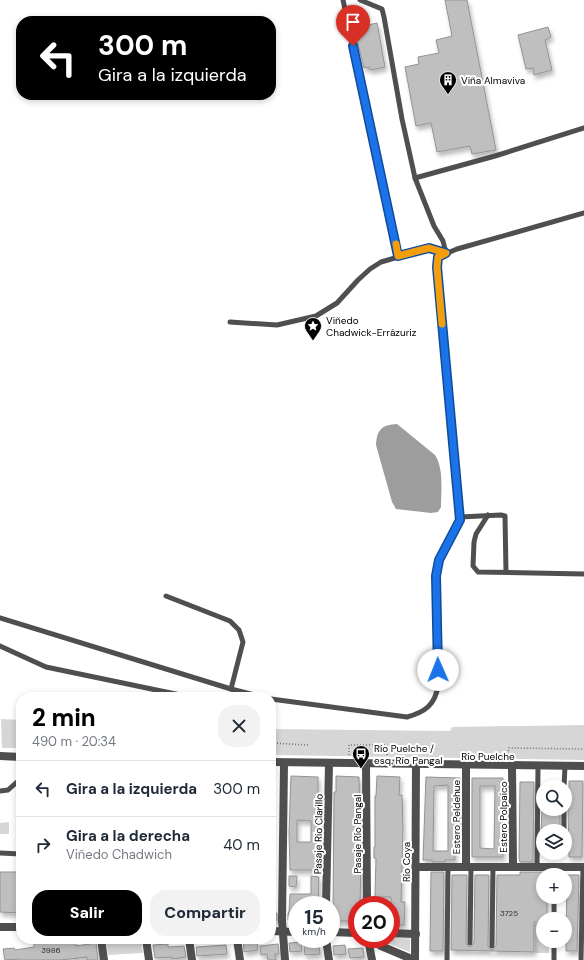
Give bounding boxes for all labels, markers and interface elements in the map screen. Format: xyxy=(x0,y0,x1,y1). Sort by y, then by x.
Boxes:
pin xyxy=(336,5,370,46)
icon: arrive xyxy=(342,11,364,33)
text: 300 m xyxy=(98,27,187,64)
icon: left xyxy=(32,32,84,84)
text: Gira a la izquierda xyxy=(98,63,246,87)
building icon: Viña Almaviva xyxy=(438,70,458,95)
place label: Viña Almaviva xyxy=(461,74,525,87)
place label: Viñedo Chadwick-Errázuriz xyxy=(326,314,417,339)
place icon: Viñedo Chadwick-Errázuriz xyxy=(303,316,323,341)
position arrow xyxy=(417,649,459,691)
text: 2 min xyxy=(32,702,96,733)
button: close xyxy=(218,705,260,747)
text: 490 m · 20:34 xyxy=(32,733,116,750)
place label: Río Puelche / esq. Río Pangal xyxy=(374,742,442,767)
bus stop icon: Río Puelche / esq. Río Pangal xyxy=(351,744,371,769)
street label: Río Puelche xyxy=(461,750,515,763)
icon: left xyxy=(32,778,54,800)
text: Gira a la izquierda xyxy=(66,779,197,799)
text: 300 m xyxy=(213,779,260,799)
street label: Estero Peldehue xyxy=(450,779,463,854)
map controls xyxy=(536,780,572,948)
button: search xyxy=(536,780,572,816)
street label: Estero Polpaico xyxy=(497,781,510,853)
street label: Pasaje Río Clarillo xyxy=(311,794,326,874)
street label: Pasaje Río Pangal xyxy=(351,795,364,874)
button: layers xyxy=(536,824,572,860)
text: Gira a la derecha xyxy=(66,826,190,846)
icon: right xyxy=(32,834,54,856)
text: 40 m xyxy=(223,835,260,855)
street label: Río Coya xyxy=(400,842,413,882)
text: Viñedo Chadwich xyxy=(66,846,172,863)
button: + xyxy=(536,868,572,904)
button: Salir xyxy=(32,890,142,936)
button: Compartir xyxy=(150,890,260,936)
speed limit sign: 20 xyxy=(348,896,400,948)
text: 15 xyxy=(304,904,324,930)
house number: 3725 xyxy=(500,908,518,918)
button: − xyxy=(536,912,572,948)
text: km/h xyxy=(302,925,326,938)
house number: 3986 xyxy=(41,945,61,955)

